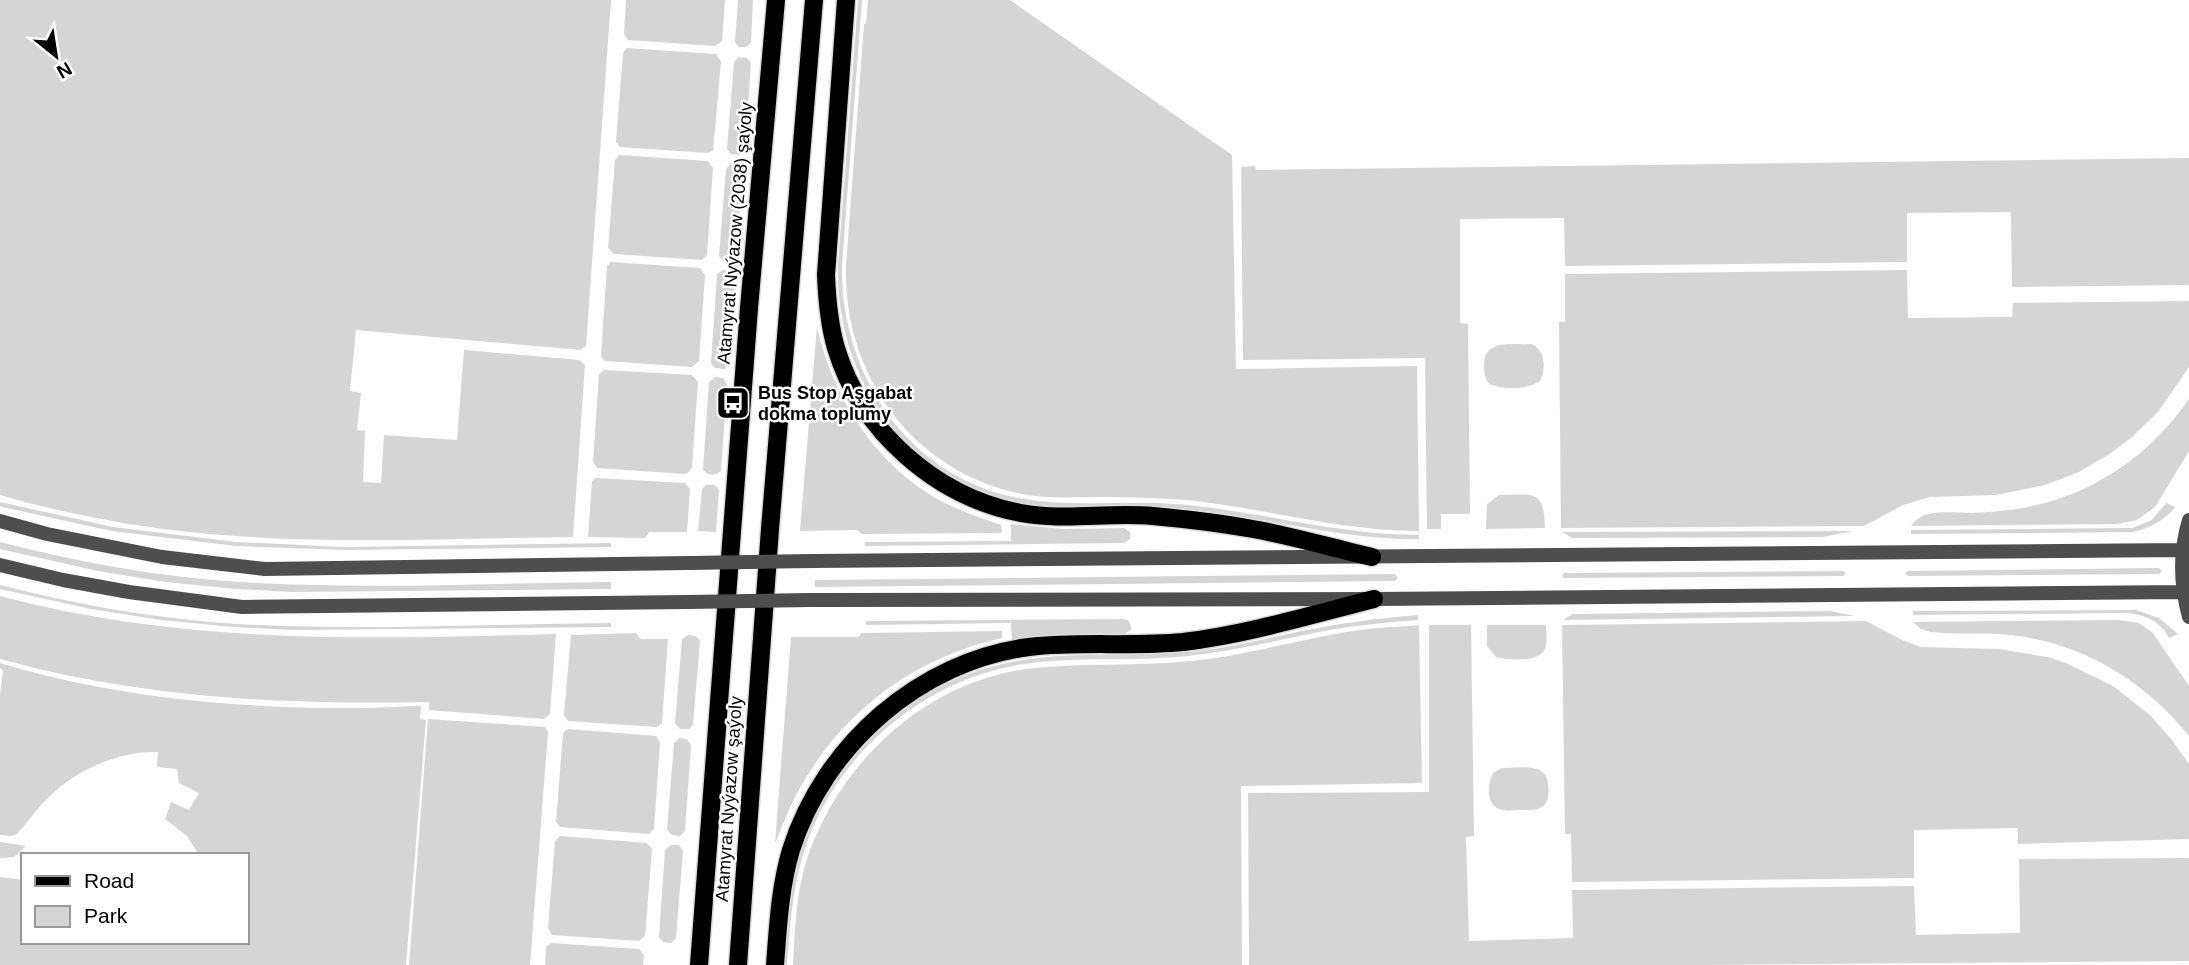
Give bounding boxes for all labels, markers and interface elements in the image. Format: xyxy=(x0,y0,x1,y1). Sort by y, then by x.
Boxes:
north arrow xyxy=(21,21,91,91)
text: N xyxy=(53,58,75,83)
street label: Atamyrat Nyýazow (2038) şaýoly xyxy=(714,101,756,365)
place label: Bus Stop Aşgabat dokma toplumy xyxy=(758,383,912,424)
bus stop icon: Bus Stop Aşgabat dokma toplumy xyxy=(714,384,752,422)
street label: Atamyrat Nyýazow şaýoly xyxy=(712,696,746,902)
legend xyxy=(21,853,248,944)
text: Road xyxy=(84,869,134,892)
text: Park xyxy=(84,904,128,927)

